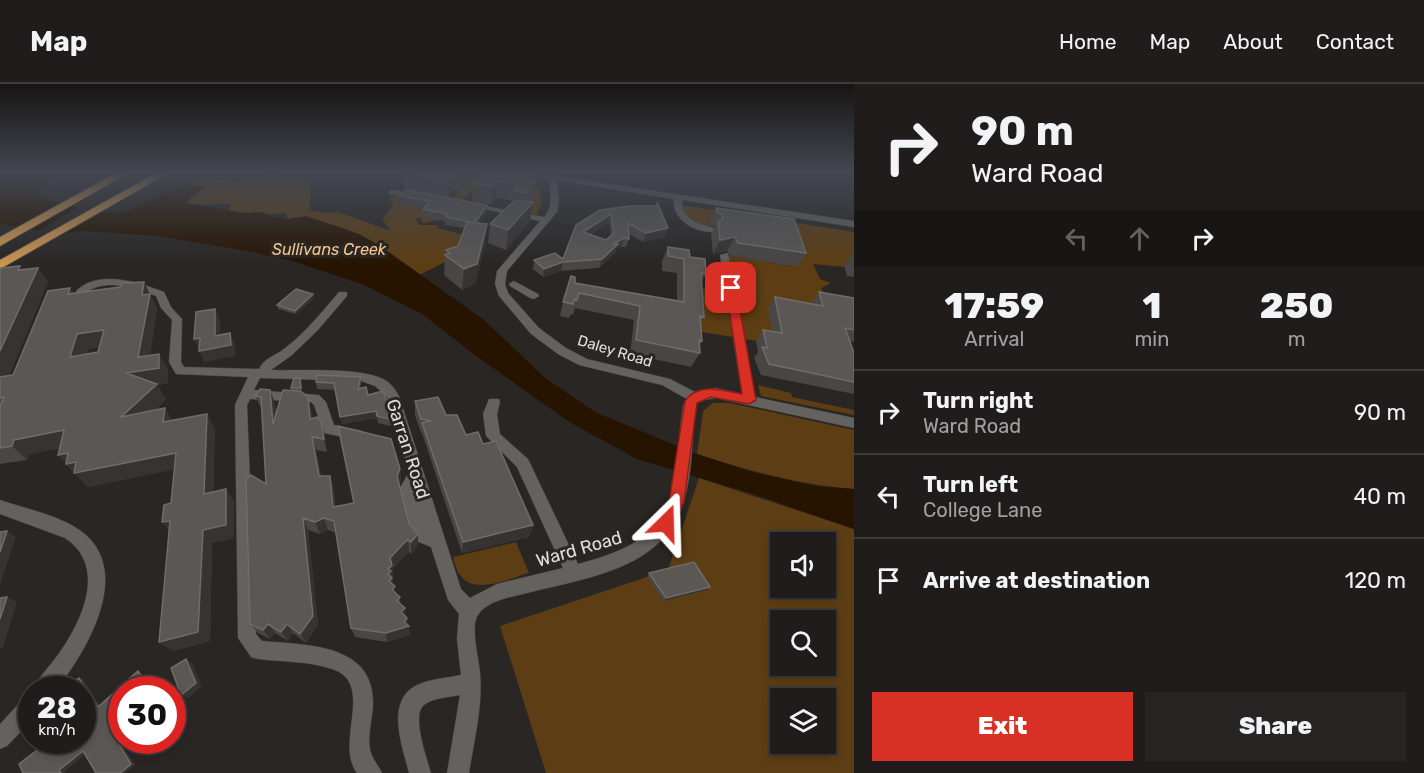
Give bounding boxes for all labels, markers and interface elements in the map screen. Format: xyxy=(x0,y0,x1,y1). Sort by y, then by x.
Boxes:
text: Map xyxy=(30,25,87,58)
text: Home xyxy=(1059,29,1116,54)
text: Map xyxy=(1149,29,1190,54)
text: About xyxy=(1223,29,1283,54)
text: Contact xyxy=(1316,29,1394,54)
text: 90 m xyxy=(971,106,1074,156)
icon: right xyxy=(872,108,950,186)
text: Ward Road xyxy=(971,157,1104,189)
icon: left xyxy=(1060,222,1093,255)
icon: ahead xyxy=(1123,222,1156,255)
icon: right xyxy=(1186,222,1219,255)
water label: Sullivans Creek xyxy=(272,240,387,259)
pin xyxy=(705,262,756,313)
icon: arrive xyxy=(714,271,747,304)
text: 17:59 xyxy=(945,284,1044,327)
text: 1 xyxy=(1142,284,1161,327)
text: 250 xyxy=(1260,284,1333,327)
text: Arrival xyxy=(964,327,1024,351)
text: min xyxy=(1135,327,1169,351)
text: m xyxy=(1288,327,1306,351)
street label: Daley Road xyxy=(575,331,655,371)
text: Turn right xyxy=(923,387,1033,414)
street label: Garran Road xyxy=(382,396,434,502)
icon: right xyxy=(872,396,905,429)
text: 90 m xyxy=(1354,399,1406,426)
text: Ward Road xyxy=(923,414,1021,438)
text: Turn left xyxy=(923,471,1018,498)
icon: left xyxy=(872,480,905,513)
text: 40 m xyxy=(1353,483,1406,510)
position arrow xyxy=(634,491,698,555)
text: College Lane xyxy=(923,498,1042,522)
street label: Ward Road xyxy=(533,526,625,572)
map controls xyxy=(770,532,836,754)
button: sound xyxy=(770,532,836,598)
icon: arrive xyxy=(872,564,905,597)
text: Arrive at destination xyxy=(923,567,1150,594)
text: 120 m xyxy=(1345,567,1406,594)
button: search xyxy=(770,610,836,676)
speed limit sign: 30 xyxy=(108,676,186,754)
button: layers xyxy=(770,688,836,754)
text: 28 xyxy=(37,690,77,726)
button: Exit xyxy=(872,692,1133,761)
button: Share xyxy=(1145,692,1406,761)
text: km/h xyxy=(38,721,76,739)

